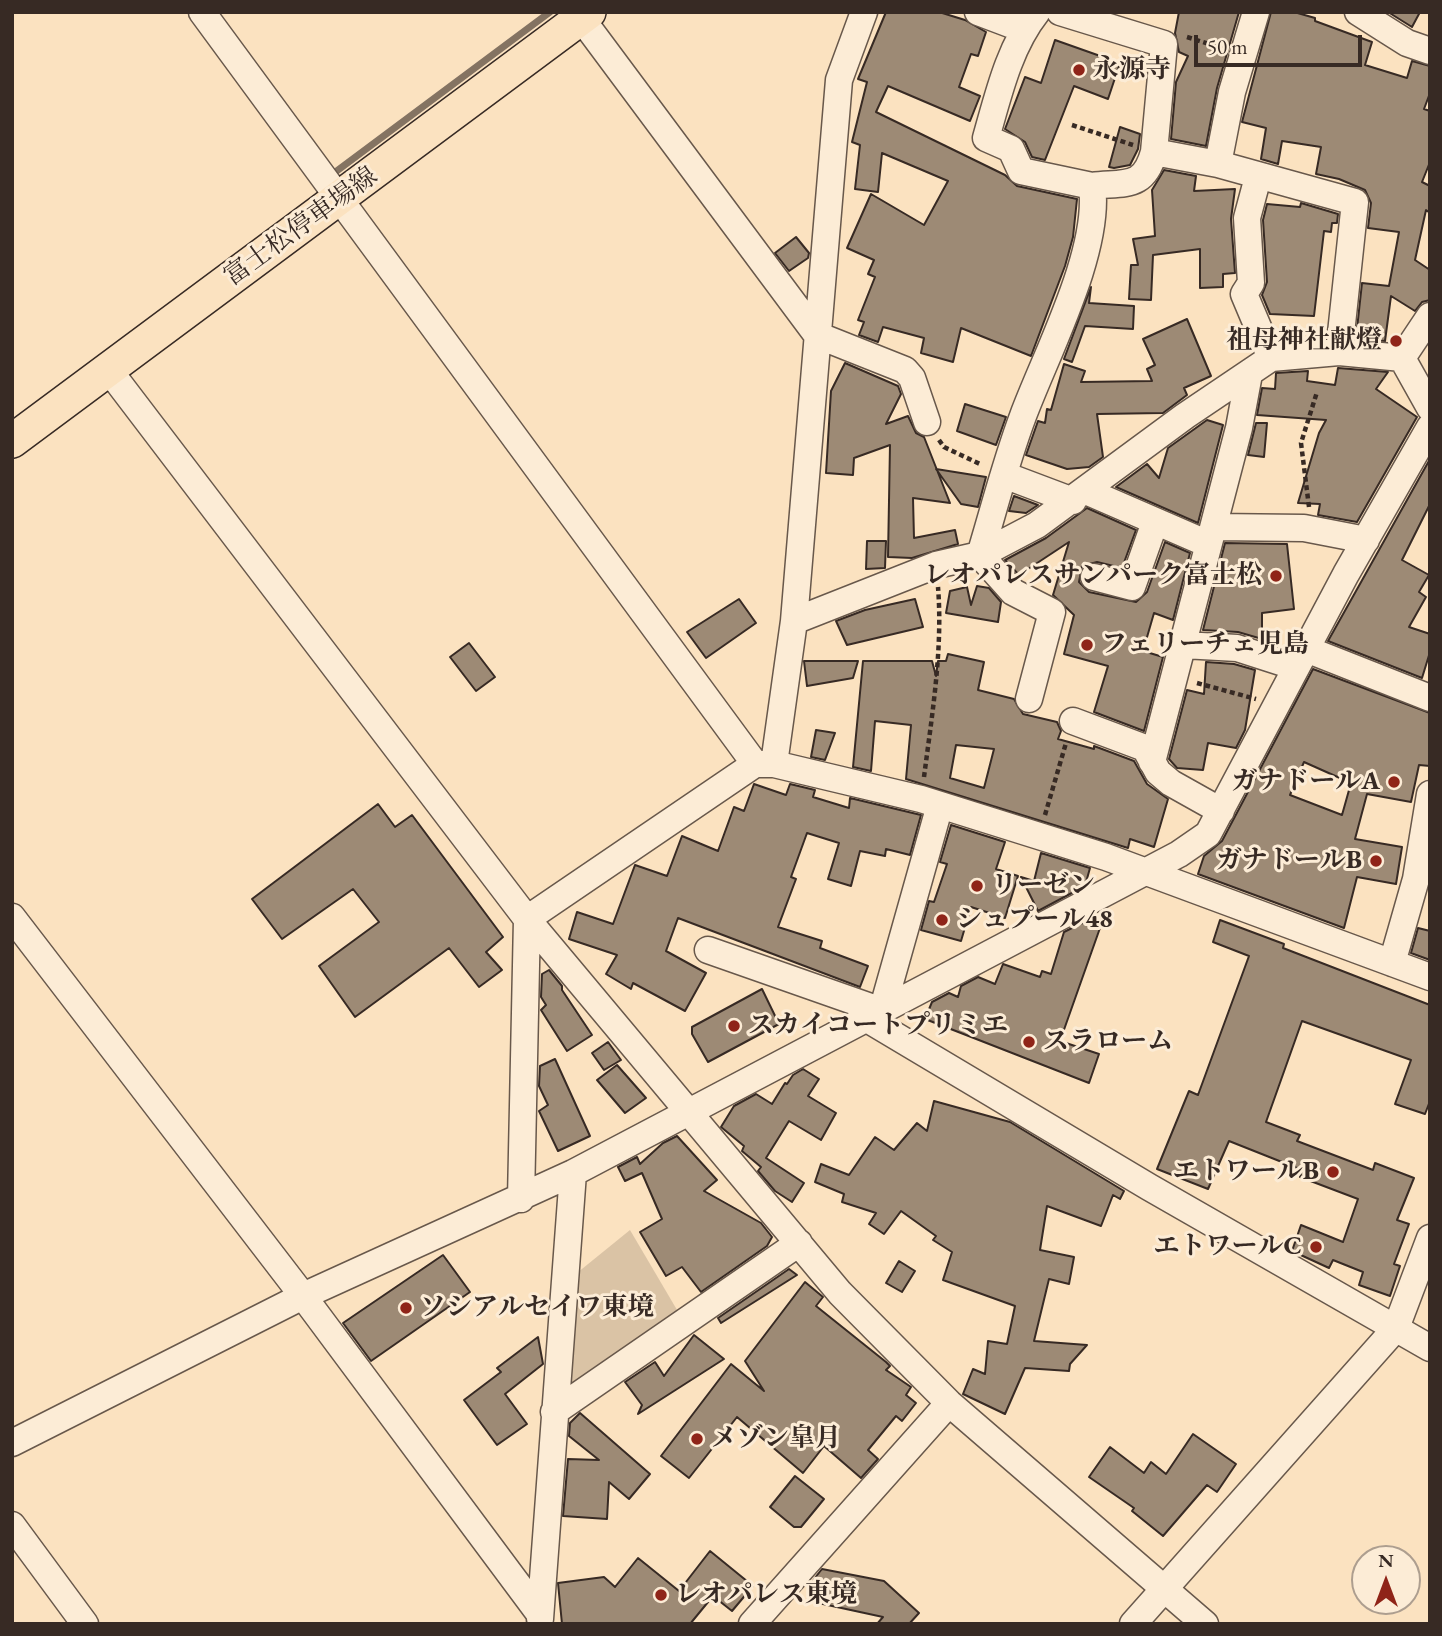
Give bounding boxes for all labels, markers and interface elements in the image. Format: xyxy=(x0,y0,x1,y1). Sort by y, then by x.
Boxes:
scale bar xyxy=(1197,21,1365,65)
text: 50 m xyxy=(1207,33,1248,60)
place label: 永源寺 xyxy=(1093,54,1171,86)
marker: 永源寺 xyxy=(1071,62,1087,78)
street label: 富士松停車場線 xyxy=(218,161,384,293)
place label: 祖母神社献燈 xyxy=(1226,325,1382,357)
marker: 祖母神社献燈 xyxy=(1388,333,1404,349)
place label: レオパレスサンパーク富士松 xyxy=(924,560,1262,592)
marker: レオパレスサンパーク富士松 xyxy=(1268,568,1284,584)
place label: フェリーチェ児島 xyxy=(1101,629,1309,661)
marker: フェリーチェ児島 xyxy=(1079,637,1095,653)
place label: ガナドールA xyxy=(1231,766,1380,798)
marker: ガナドールA xyxy=(1386,774,1402,790)
place label: ガナドールB xyxy=(1216,845,1362,877)
marker: ガナドールB xyxy=(1368,853,1384,869)
place label: リーゼン xyxy=(991,870,1095,902)
marker: リーゼン xyxy=(969,878,985,894)
place label: シュプール48 xyxy=(956,904,1113,936)
marker: シュプール48 xyxy=(934,912,950,928)
place label: スカイコートプリミエ xyxy=(748,1010,1008,1042)
marker: スカイコートプリミエ xyxy=(726,1018,742,1034)
place label: スラローム xyxy=(1043,1026,1173,1058)
marker: スラローム xyxy=(1021,1034,1037,1050)
place label: エトワールB xyxy=(1173,1156,1319,1188)
marker: エトワールB xyxy=(1325,1164,1341,1180)
place label: エトワールC xyxy=(1154,1231,1302,1263)
marker: エトワールC xyxy=(1308,1239,1324,1255)
place label: ソシアルセイワ東境 xyxy=(420,1292,654,1324)
marker: ソシアルセイワ東境 xyxy=(398,1300,414,1316)
place label: メゾン皐月 xyxy=(711,1423,841,1455)
marker: メゾン皐月 xyxy=(689,1431,705,1447)
north arrow xyxy=(1351,1545,1421,1615)
text: N xyxy=(1378,1548,1394,1573)
place label: レオパレス東境 xyxy=(675,1579,857,1611)
marker: レオパレス東境 xyxy=(653,1587,669,1603)

